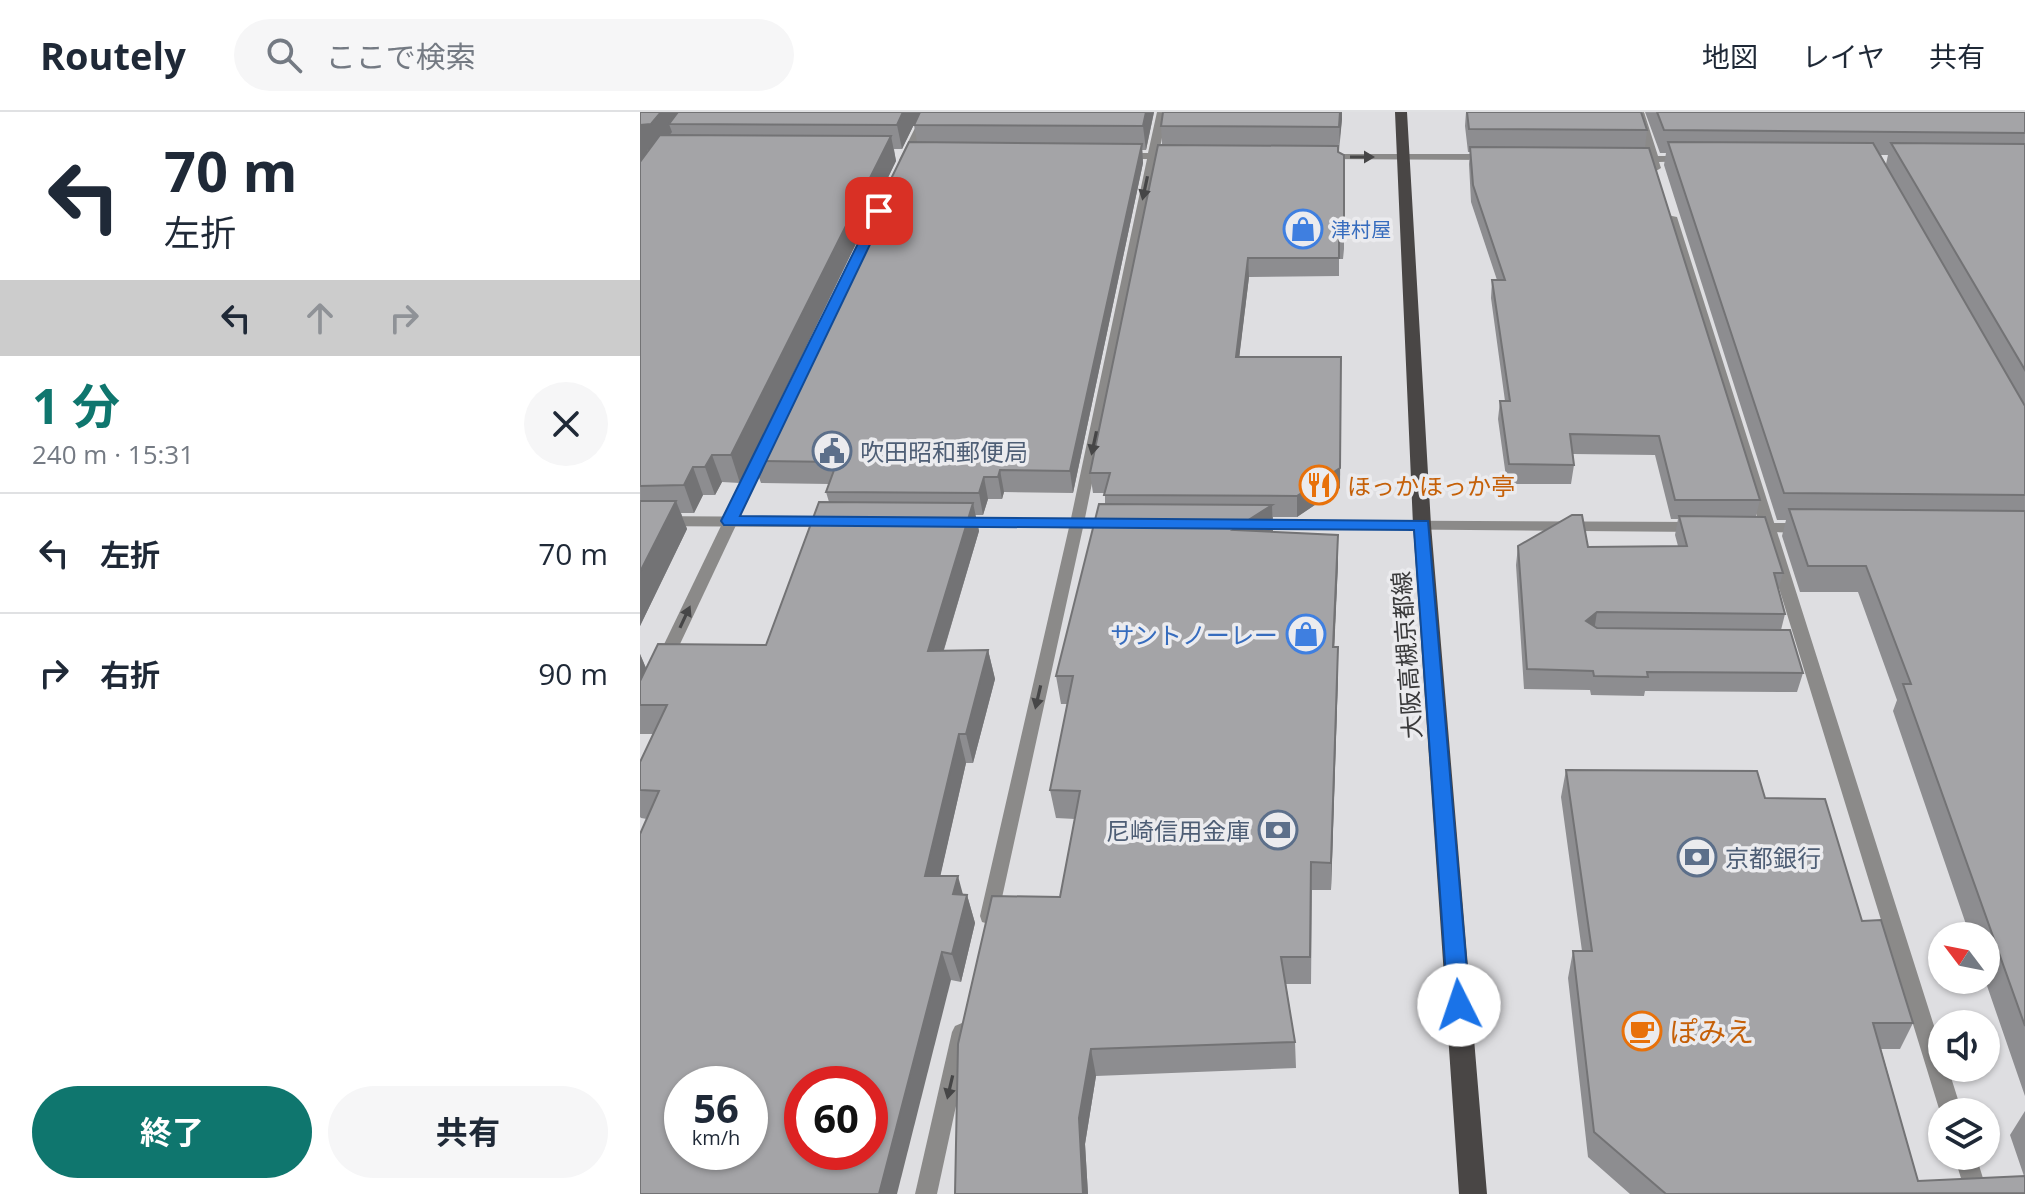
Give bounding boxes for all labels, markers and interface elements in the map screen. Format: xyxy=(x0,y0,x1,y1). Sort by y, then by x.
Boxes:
search box xyxy=(234,19,794,91)
text: Routely xyxy=(40,29,186,81)
icon: search xyxy=(262,33,306,77)
text: ここで検索 xyxy=(326,36,476,77)
text: 地図 xyxy=(1702,37,1758,75)
text: レイヤ xyxy=(1802,37,1885,75)
text: 共有 xyxy=(1929,37,1985,75)
text: 70 m xyxy=(164,132,298,208)
icon: left xyxy=(32,144,136,248)
one-way arrow xyxy=(1350,151,1375,163)
one-way arrow xyxy=(1139,176,1151,201)
pin xyxy=(845,177,913,245)
icon: arrive xyxy=(857,189,901,233)
text: 左折 xyxy=(164,208,236,257)
shop icon: 津村屋 xyxy=(1282,208,1324,250)
place label: 津村屋 xyxy=(1331,216,1391,243)
icon: left xyxy=(214,296,258,340)
icon: ahead xyxy=(298,296,342,340)
icon: right xyxy=(382,296,426,340)
text: 1 分 xyxy=(32,373,120,438)
button: close xyxy=(524,382,608,466)
public building icon: 吹田昭和郵便局 xyxy=(811,430,853,472)
one-way arrow xyxy=(1087,431,1099,456)
place label: 吹田昭和郵便局 xyxy=(860,435,1028,468)
text: 240 m · 15:31 xyxy=(32,436,194,472)
restaurant icon: ほっかほっか亭 xyxy=(1298,464,1340,506)
place label: ほっかほっか亭 xyxy=(1347,469,1515,502)
icon: left xyxy=(32,531,76,575)
text: 70 m xyxy=(538,533,608,574)
text: 左折 xyxy=(100,534,160,575)
street label: 大阪高槻京都線 xyxy=(1384,570,1428,740)
one-way arrow xyxy=(678,606,692,629)
shop icon: サントノーレー xyxy=(1285,613,1327,655)
place label: サントノーレー xyxy=(1110,618,1278,651)
icon: right xyxy=(32,651,76,695)
text: 90 m xyxy=(538,653,608,694)
text: 右折 xyxy=(100,654,160,695)
one-way arrow xyxy=(1031,685,1044,710)
bank icon: 尼崎信用金庫 xyxy=(1257,809,1299,851)
place label: 尼崎信用金庫 xyxy=(1106,814,1250,847)
bank icon: 京都銀行 xyxy=(1676,836,1718,878)
place label: 京都銀行 xyxy=(1725,841,1821,874)
north arrow xyxy=(1928,922,2000,994)
map controls xyxy=(1928,922,2000,1170)
position arrow xyxy=(1417,963,1501,1047)
cafe icon: ぽみえ xyxy=(1621,1010,1663,1052)
button: sound xyxy=(1928,1010,2000,1082)
place label: ぽみえ xyxy=(1670,1012,1754,1050)
speed limit sign: 60 xyxy=(784,1066,888,1170)
one-way arrow xyxy=(943,1075,956,1100)
text: 56 xyxy=(693,1080,739,1135)
button: 終了 xyxy=(32,1086,312,1178)
button: 共有 xyxy=(328,1086,608,1178)
button: layers xyxy=(1928,1098,2000,1170)
text: km/h xyxy=(692,1124,740,1151)

